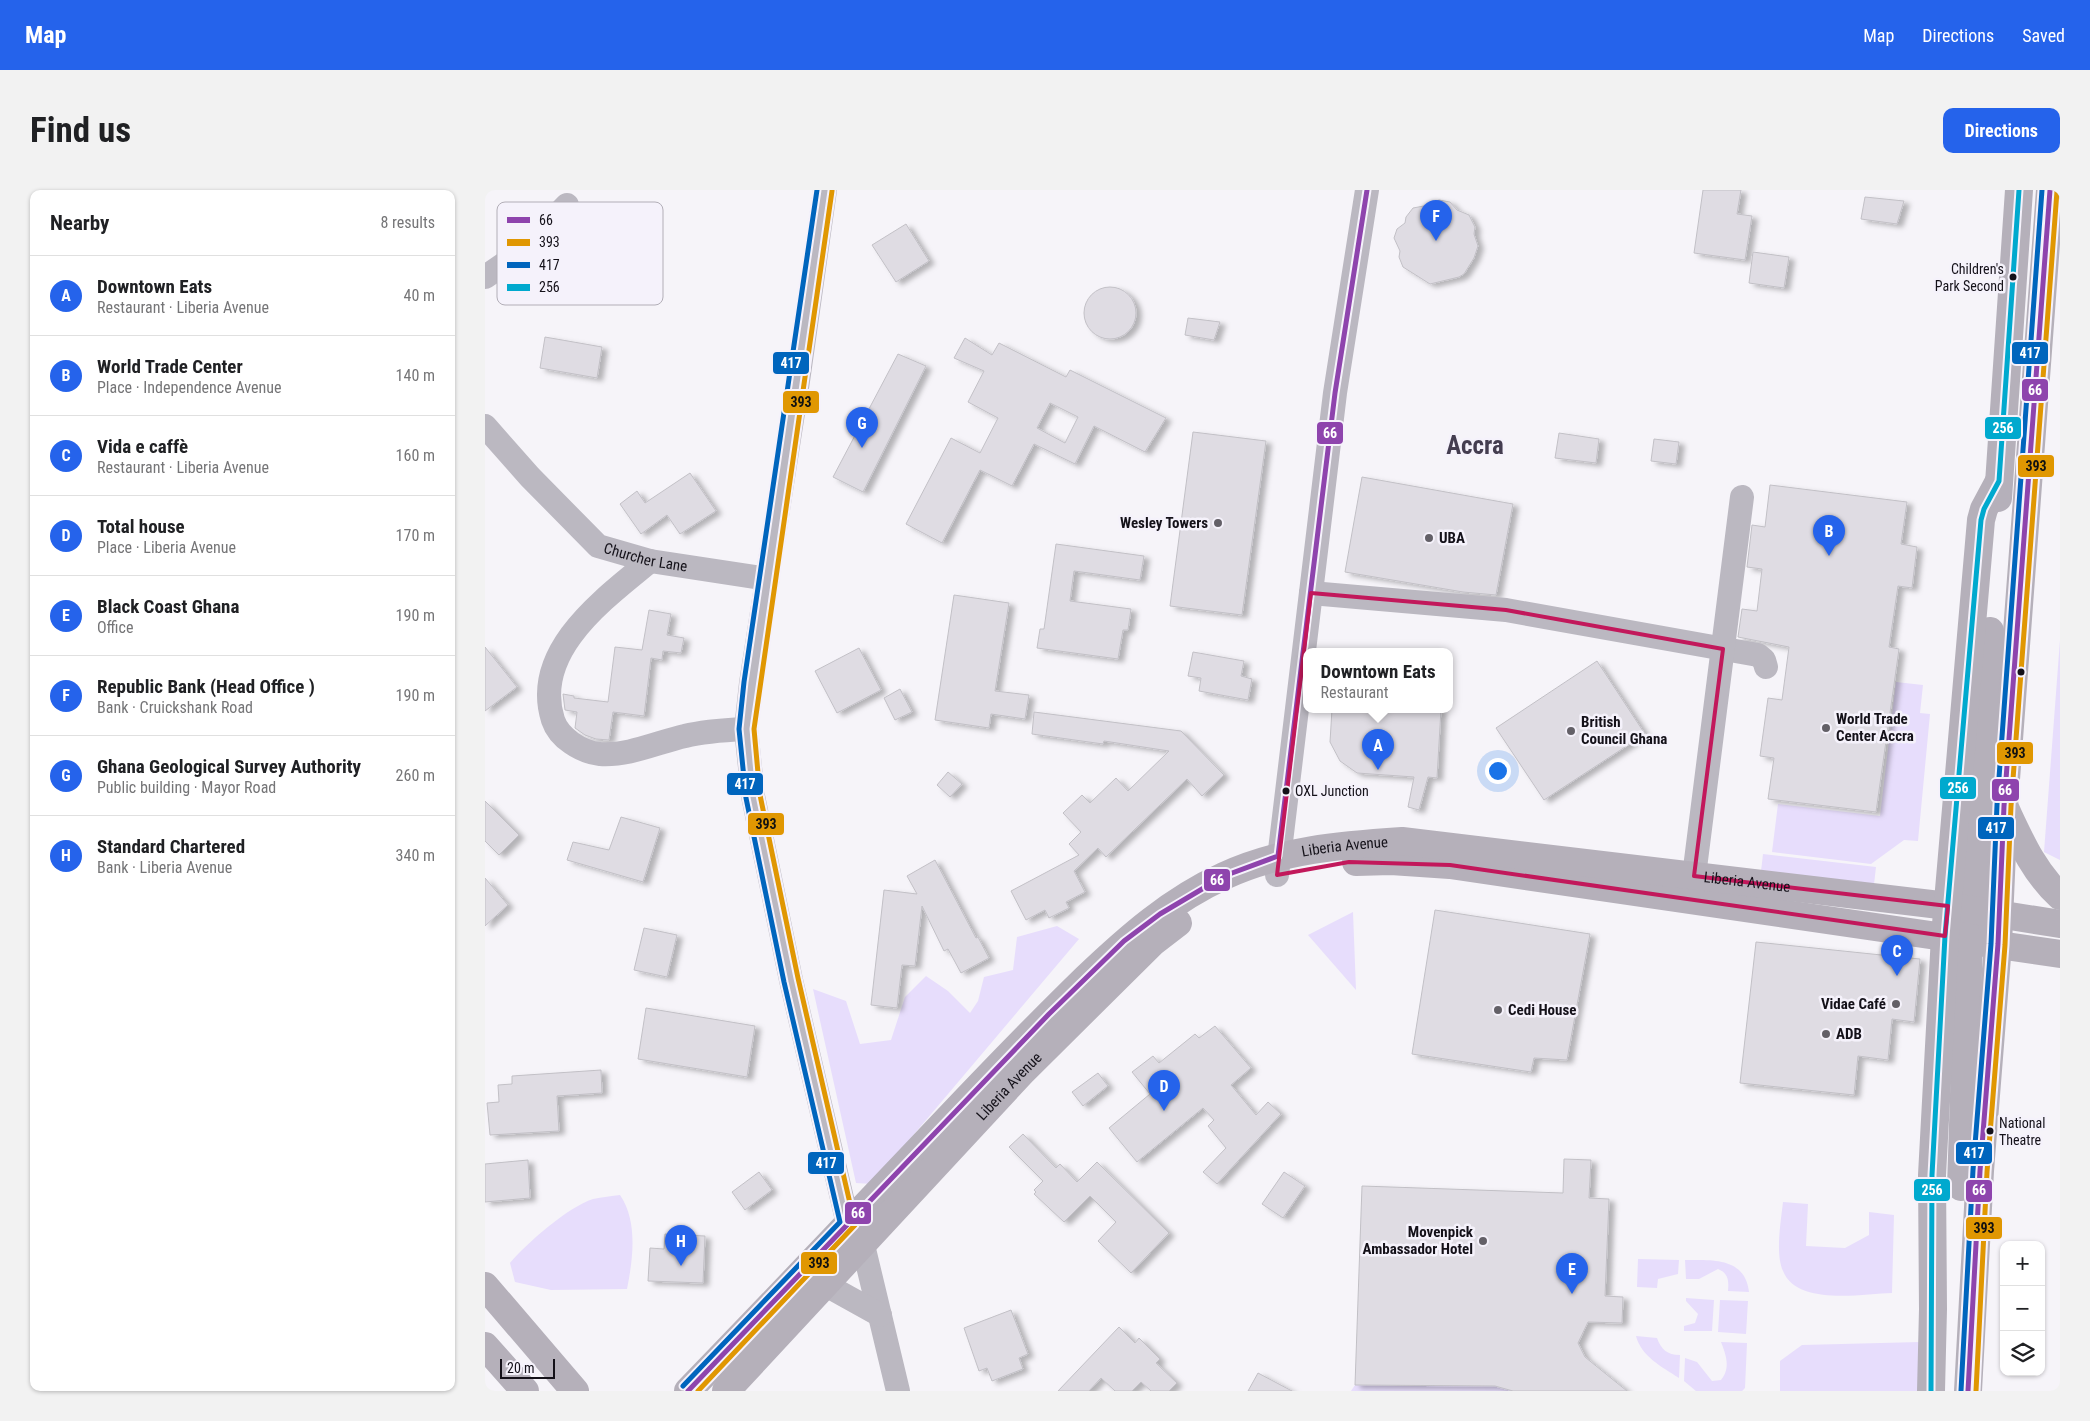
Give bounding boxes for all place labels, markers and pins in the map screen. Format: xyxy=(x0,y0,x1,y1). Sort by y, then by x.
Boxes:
pin: F xyxy=(1420,200,1452,241)
place label: Children's Park Second xyxy=(1935,261,2004,294)
marker: Children's Park Second xyxy=(2008,272,2018,282)
pin: G xyxy=(846,407,878,448)
place label: Wesley Towers xyxy=(1120,514,1208,532)
pin: B xyxy=(1813,515,1845,556)
marker: Wesley Towers xyxy=(1212,517,1224,529)
place label: UBA xyxy=(1439,529,1465,547)
marker: UBA xyxy=(1423,532,1435,544)
unlabelled marker xyxy=(2016,667,2026,677)
place label: World Trade Center Accra xyxy=(1836,710,1914,745)
place label: British Council Ghana xyxy=(1581,713,1667,748)
marker: World Trade Center Accra xyxy=(1820,722,1832,734)
marker: British Council Ghana xyxy=(1565,725,1577,737)
pin: A xyxy=(1362,729,1394,770)
place label: OXL Junction xyxy=(1295,783,1369,799)
marker: OXL Junction xyxy=(1281,786,1291,796)
pin: C xyxy=(1881,935,1913,976)
place label: Vidae Café xyxy=(1821,995,1886,1013)
marker: Vidae Café xyxy=(1890,998,1902,1010)
place label: Cedi House xyxy=(1508,1001,1576,1019)
marker: Cedi House xyxy=(1492,1004,1504,1016)
place label: ADB xyxy=(1836,1025,1862,1043)
marker: ADB xyxy=(1820,1028,1832,1040)
pin: D xyxy=(1148,1070,1180,1111)
place label: National Theatre xyxy=(1999,1115,2045,1148)
marker: National Theatre xyxy=(1985,1126,1995,1136)
place label: Movenpick Ambassador Hotel xyxy=(1363,1223,1474,1258)
pin: H xyxy=(665,1225,697,1266)
marker: Movenpick Ambassador Hotel xyxy=(1477,1235,1489,1247)
pin: E xyxy=(1556,1253,1588,1294)

